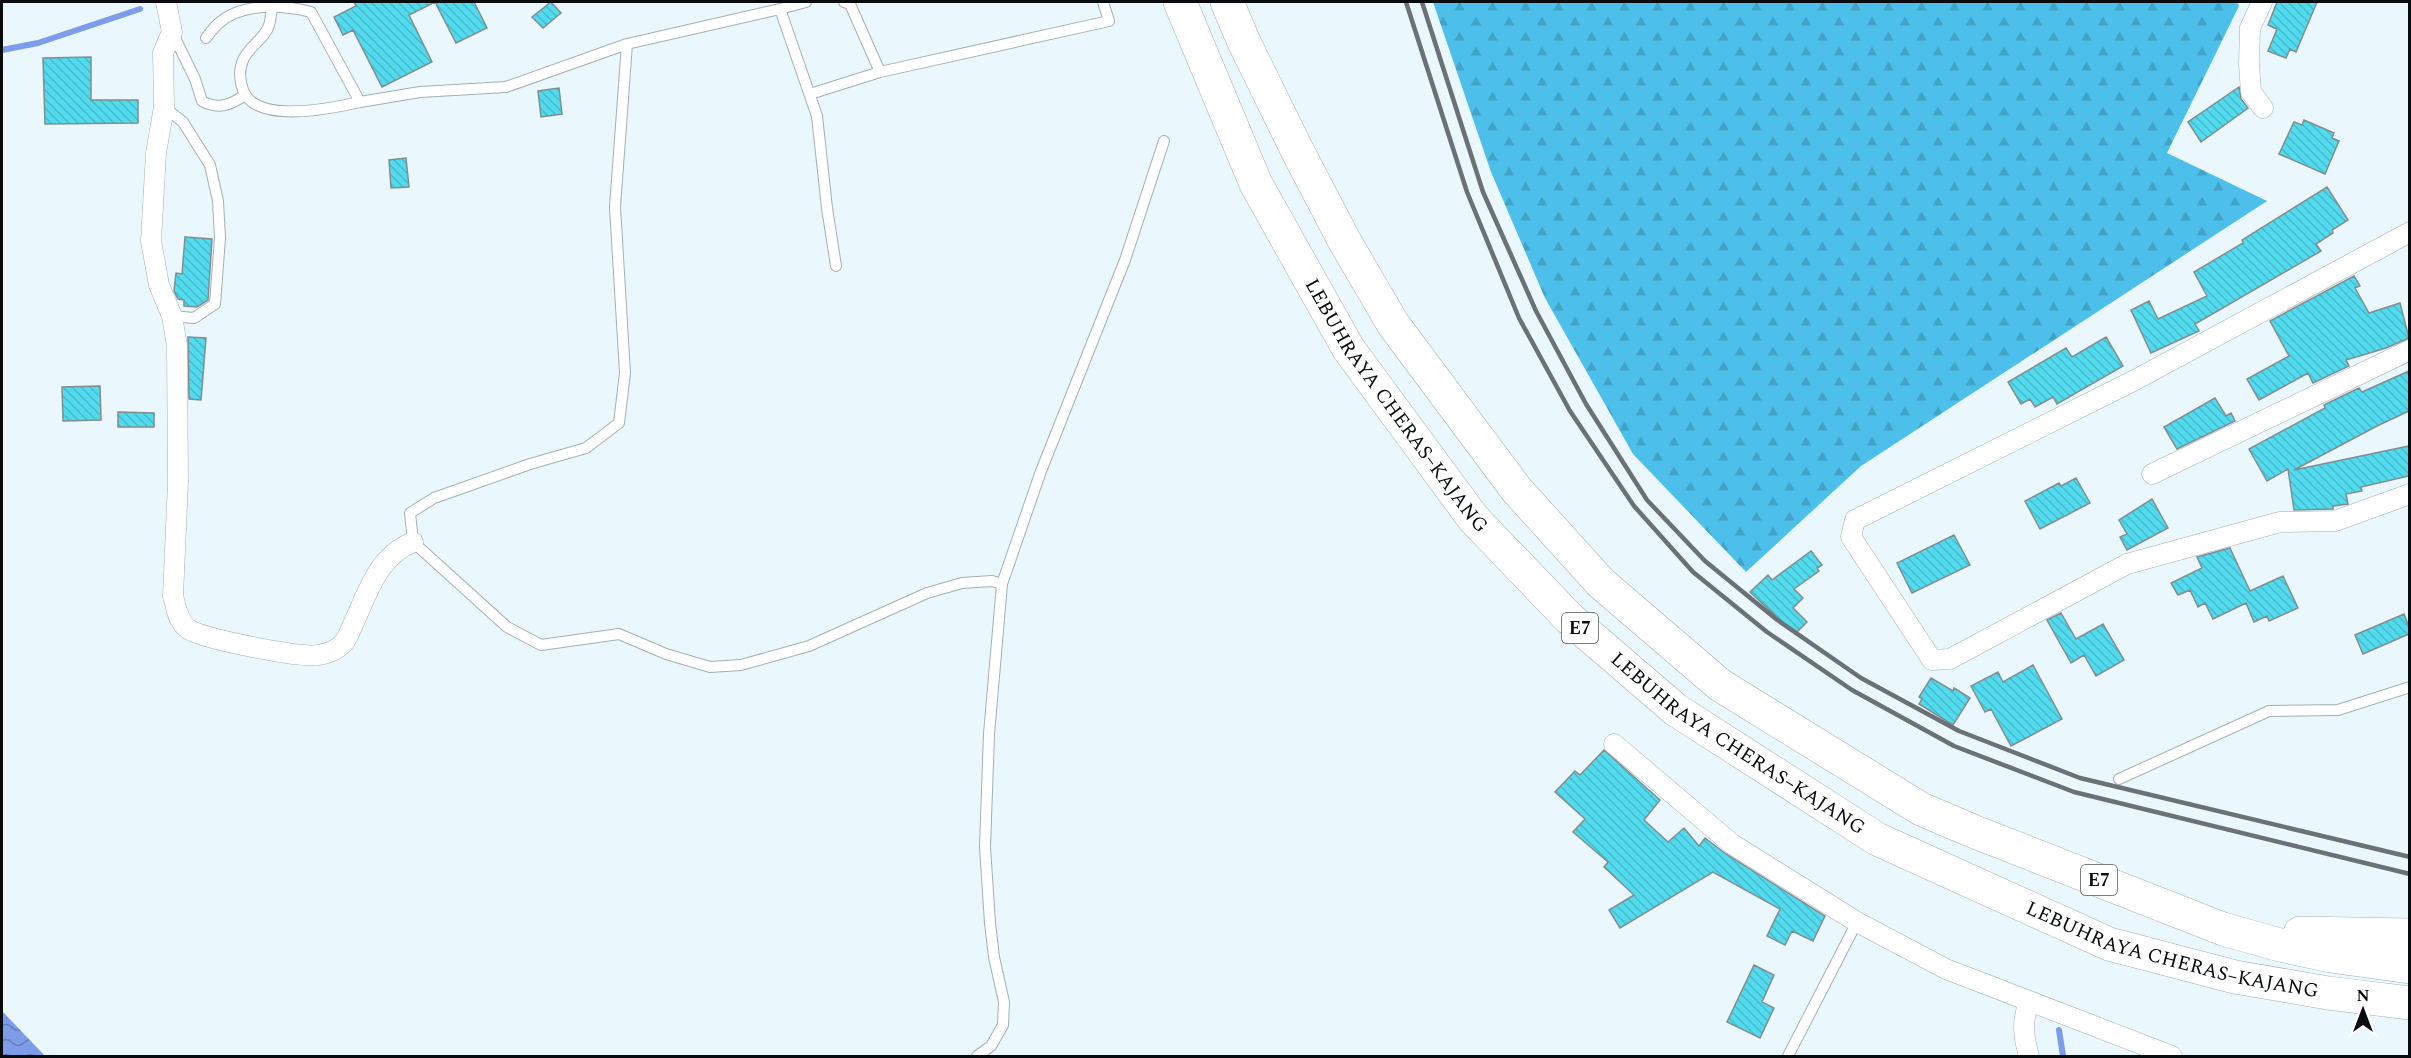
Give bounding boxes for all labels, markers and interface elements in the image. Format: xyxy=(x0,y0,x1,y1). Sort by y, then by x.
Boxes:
street label: LEBUHRAYA CHERAS–KAJANG xyxy=(1297,273,1495,540)
road number: E7 xyxy=(1562,613,1598,643)
street label: LEBUHRAYA CHERAS–KAJANG xyxy=(1604,645,1871,843)
road number: E7 xyxy=(2081,865,2117,895)
street label: LEBUHRAYA CHERAS–KAJANG xyxy=(2021,893,2321,1006)
north arrow xyxy=(2333,980,2393,1040)
text: N xyxy=(2356,984,2370,1008)

